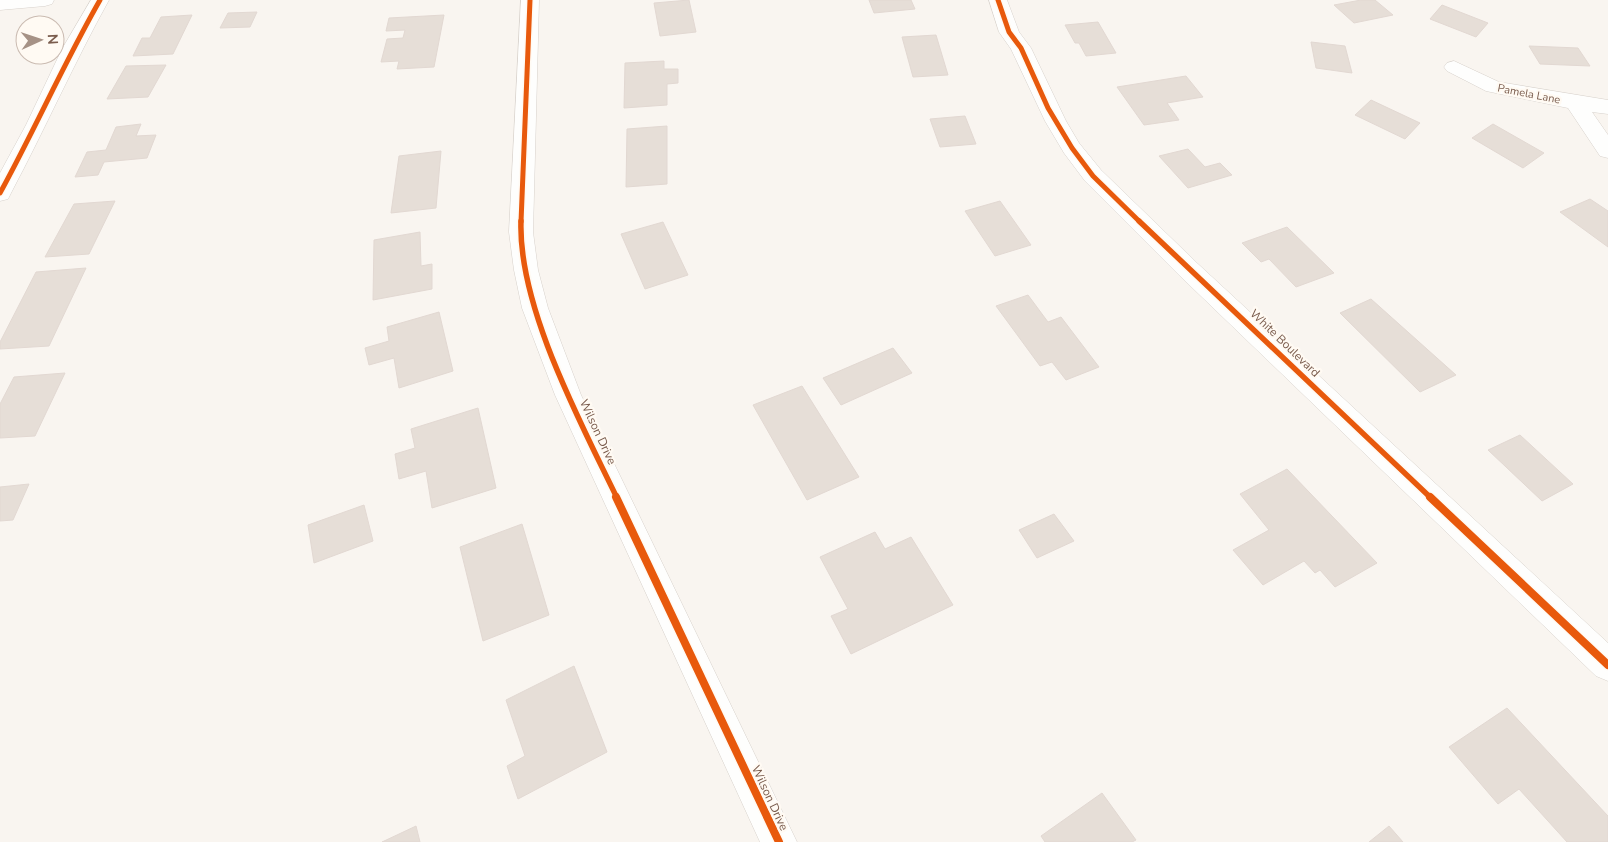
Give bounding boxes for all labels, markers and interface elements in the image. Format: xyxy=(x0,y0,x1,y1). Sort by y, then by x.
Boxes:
north arrow xyxy=(15,15,65,65)
text: N xyxy=(43,34,62,45)
street label: Pamela Lane xyxy=(1496,81,1562,107)
street label: White Boulevard xyxy=(1247,306,1323,380)
street label: Wilson Drive xyxy=(576,397,620,467)
street label: Wilson Drive xyxy=(748,763,792,833)

